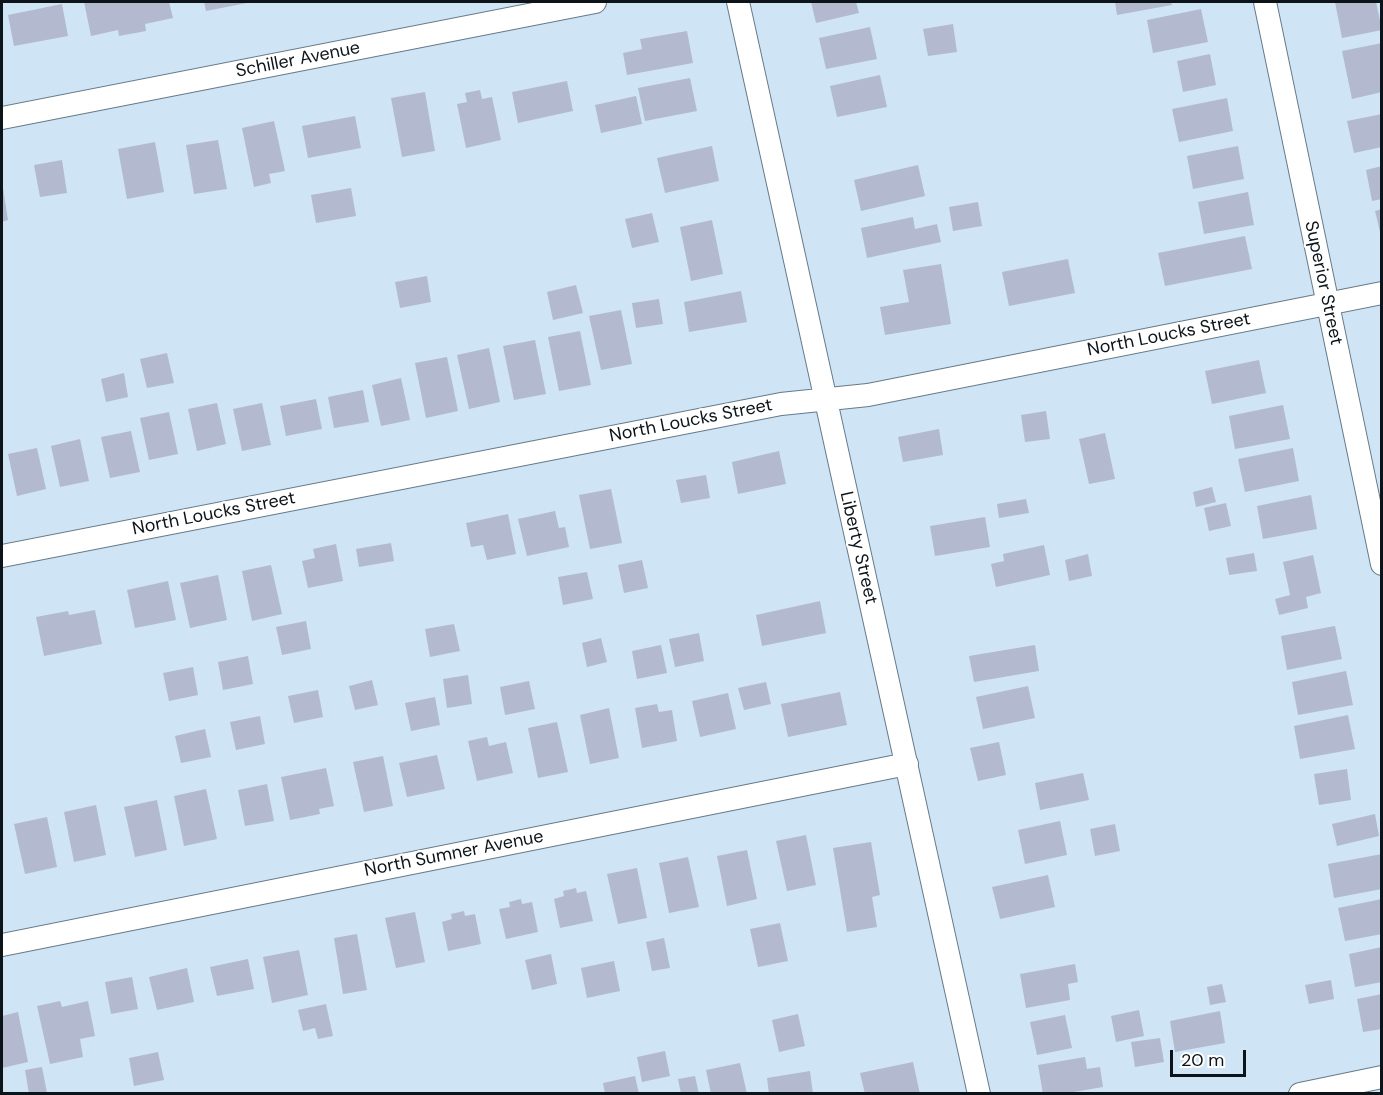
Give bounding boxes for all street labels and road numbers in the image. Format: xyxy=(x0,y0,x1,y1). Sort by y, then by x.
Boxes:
street label: Schiller Avenue xyxy=(234,37,362,83)
street label: Superior Street xyxy=(1299,219,1347,347)
street label: North Loucks Street xyxy=(1086,309,1252,361)
street label: North Loucks Street xyxy=(608,395,774,447)
street label: North Loucks Street xyxy=(131,488,297,540)
street label: Liberty Street xyxy=(835,490,881,606)
street label: North Sumner Avenue xyxy=(363,826,545,882)

